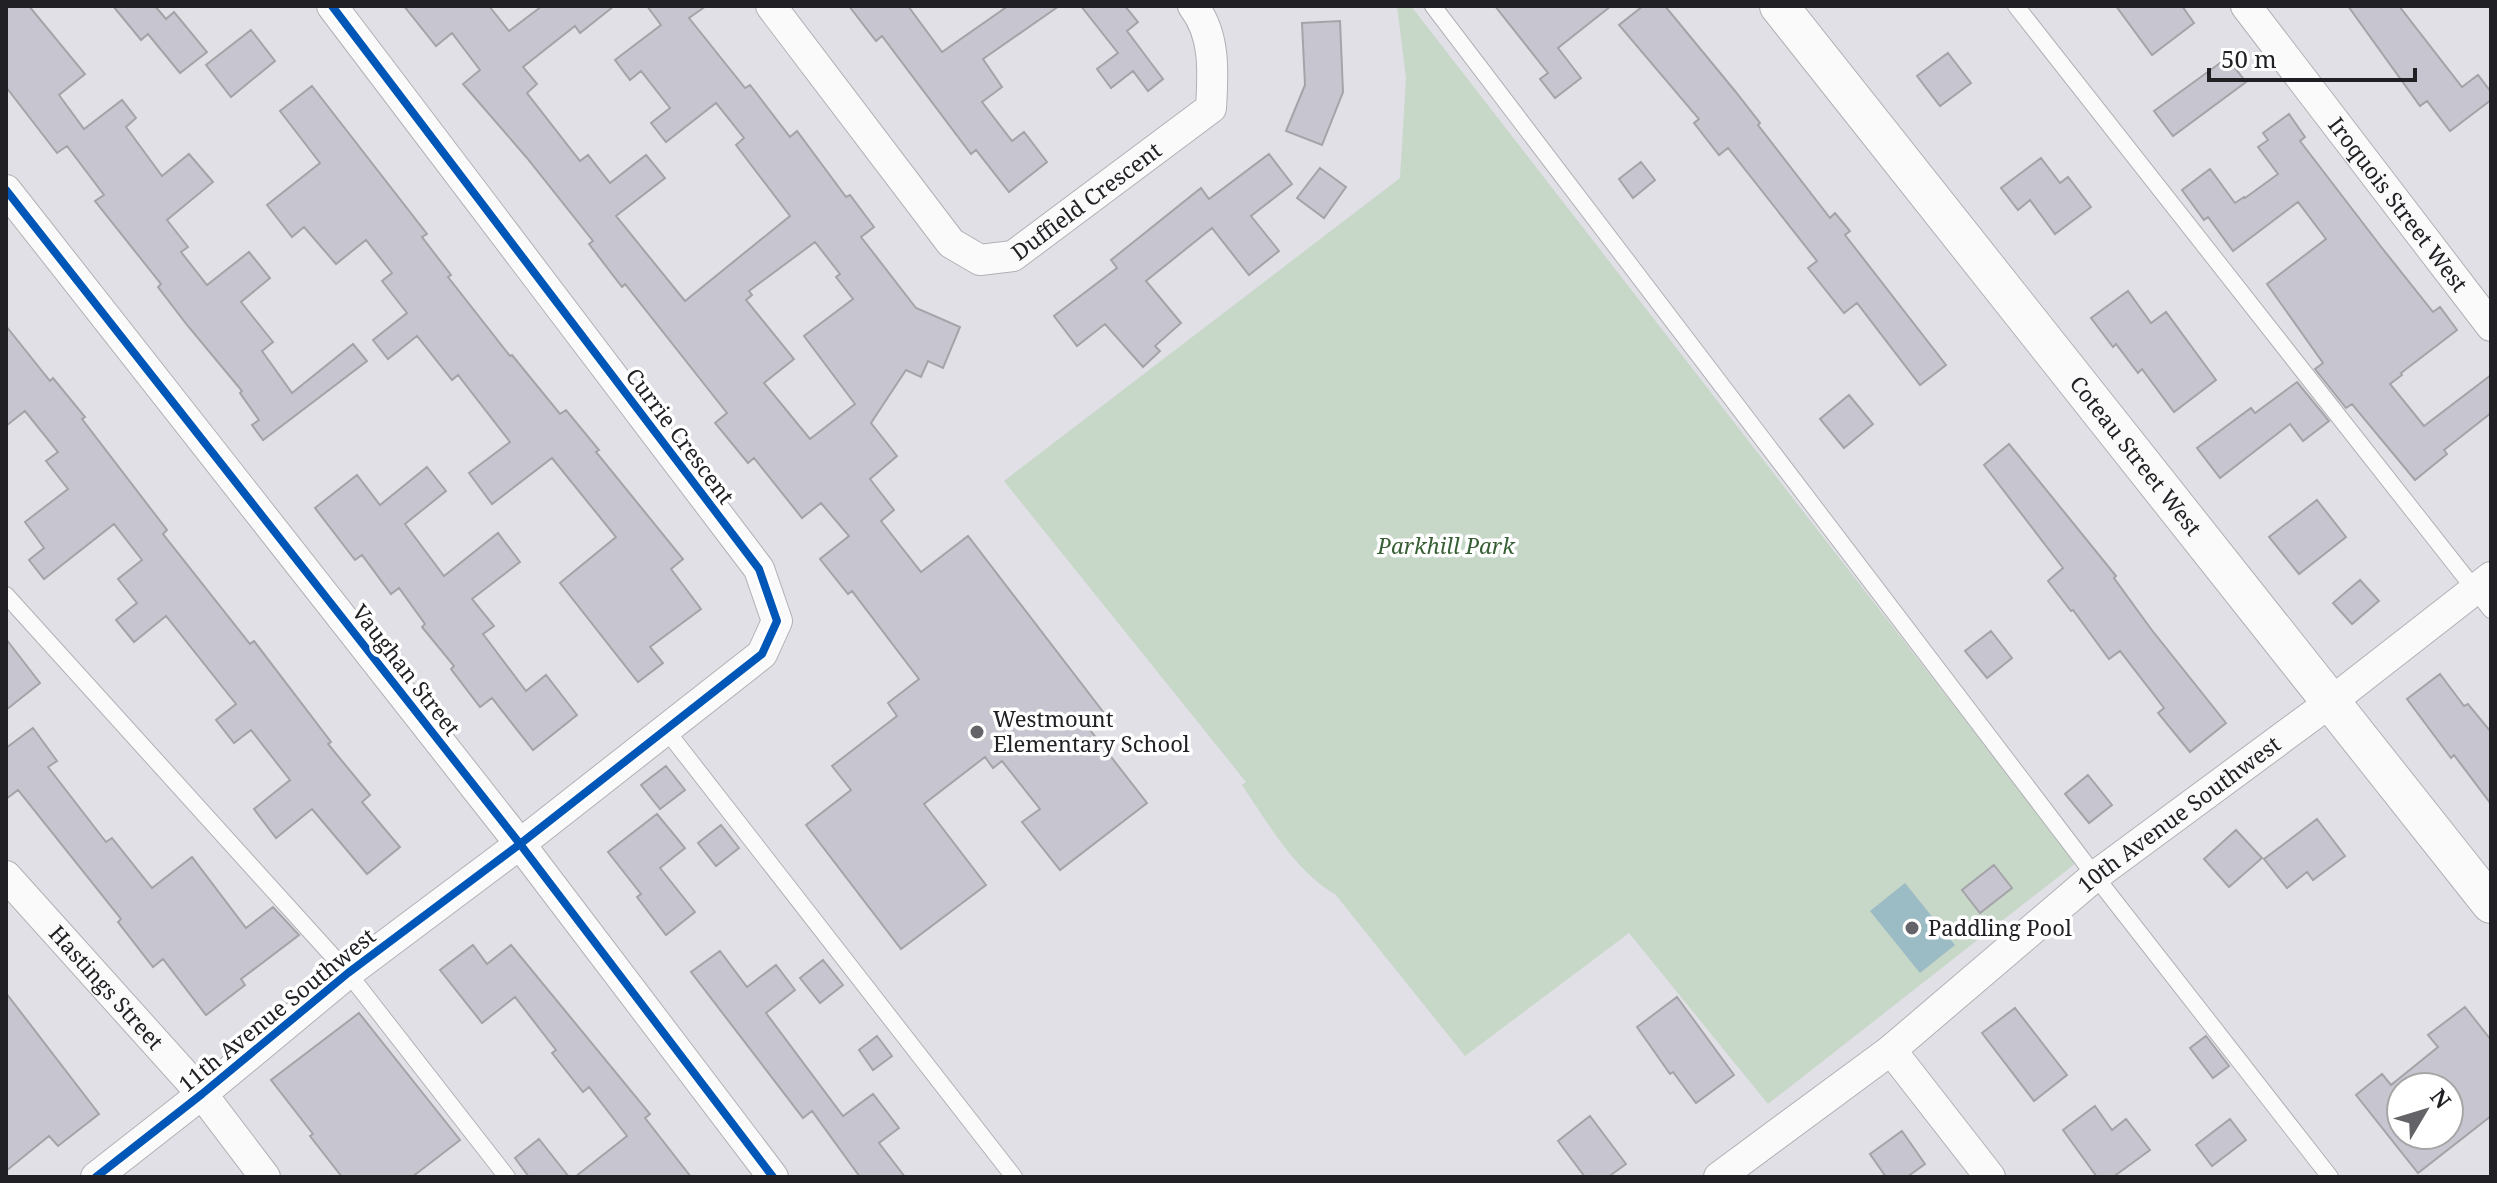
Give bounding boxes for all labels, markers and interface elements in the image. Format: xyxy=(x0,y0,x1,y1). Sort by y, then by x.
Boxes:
scale bar xyxy=(2209,32,2415,82)
text: 50 m xyxy=(2221,42,2277,75)
street label: Iroquois Street West xyxy=(2322,110,2475,298)
street label: Duffield Crescent xyxy=(1005,134,1167,266)
street label: Currie Crescent xyxy=(620,361,742,510)
street label: Coteau Street West xyxy=(2064,369,2209,542)
park label: Parkhill Park xyxy=(1376,530,1516,560)
street label: Vaughan Street xyxy=(346,597,468,742)
place label: Westmount Elementary School xyxy=(993,703,1190,758)
marker: Westmount Elementary School xyxy=(968,723,986,741)
street label: 10th Avenue Southwest xyxy=(2070,728,2286,899)
place label: Paddling Pool xyxy=(1928,912,2072,942)
street label: Hastings Street xyxy=(43,918,171,1056)
marker: Paddling Pool xyxy=(1903,919,1921,937)
street label: 11th Avenue Southwest xyxy=(172,920,381,1098)
north arrow xyxy=(2385,1071,2465,1151)
text: N xyxy=(2424,1082,2459,1114)

